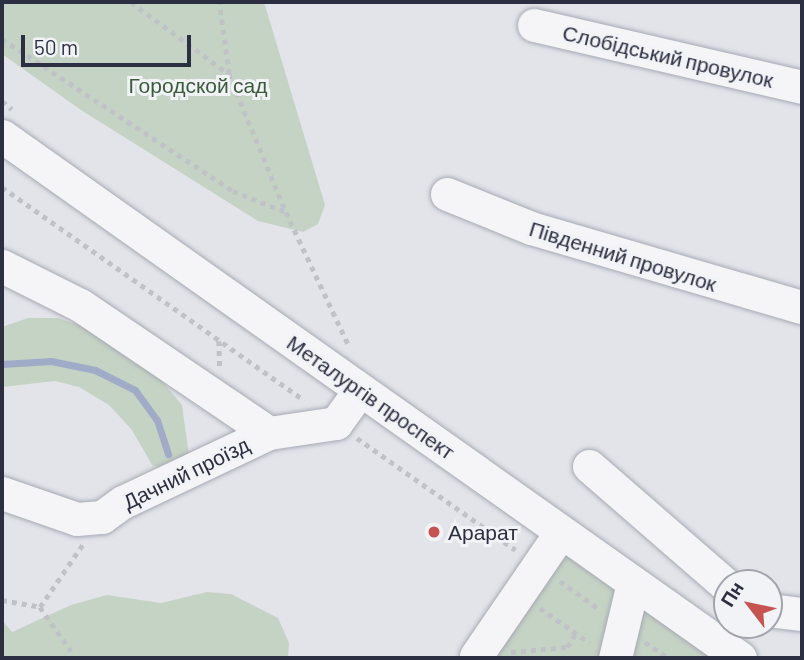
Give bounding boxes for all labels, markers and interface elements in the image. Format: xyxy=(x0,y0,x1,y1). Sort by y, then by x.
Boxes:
street label: Слобідський провулок xyxy=(560,19,776,93)
scale bar xyxy=(24,21,194,65)
text: 50 m xyxy=(34,34,78,59)
park label: Городской сад xyxy=(129,72,267,98)
street label: Південний провулок xyxy=(526,216,720,296)
street label: Металургів проспект xyxy=(282,330,460,464)
street label: Дачний проїзд xyxy=(119,432,253,514)
place label: Арарат xyxy=(448,519,518,545)
marker: Арарат xyxy=(426,524,442,540)
north arrow xyxy=(713,569,783,639)
text: Пн xyxy=(715,577,748,610)

